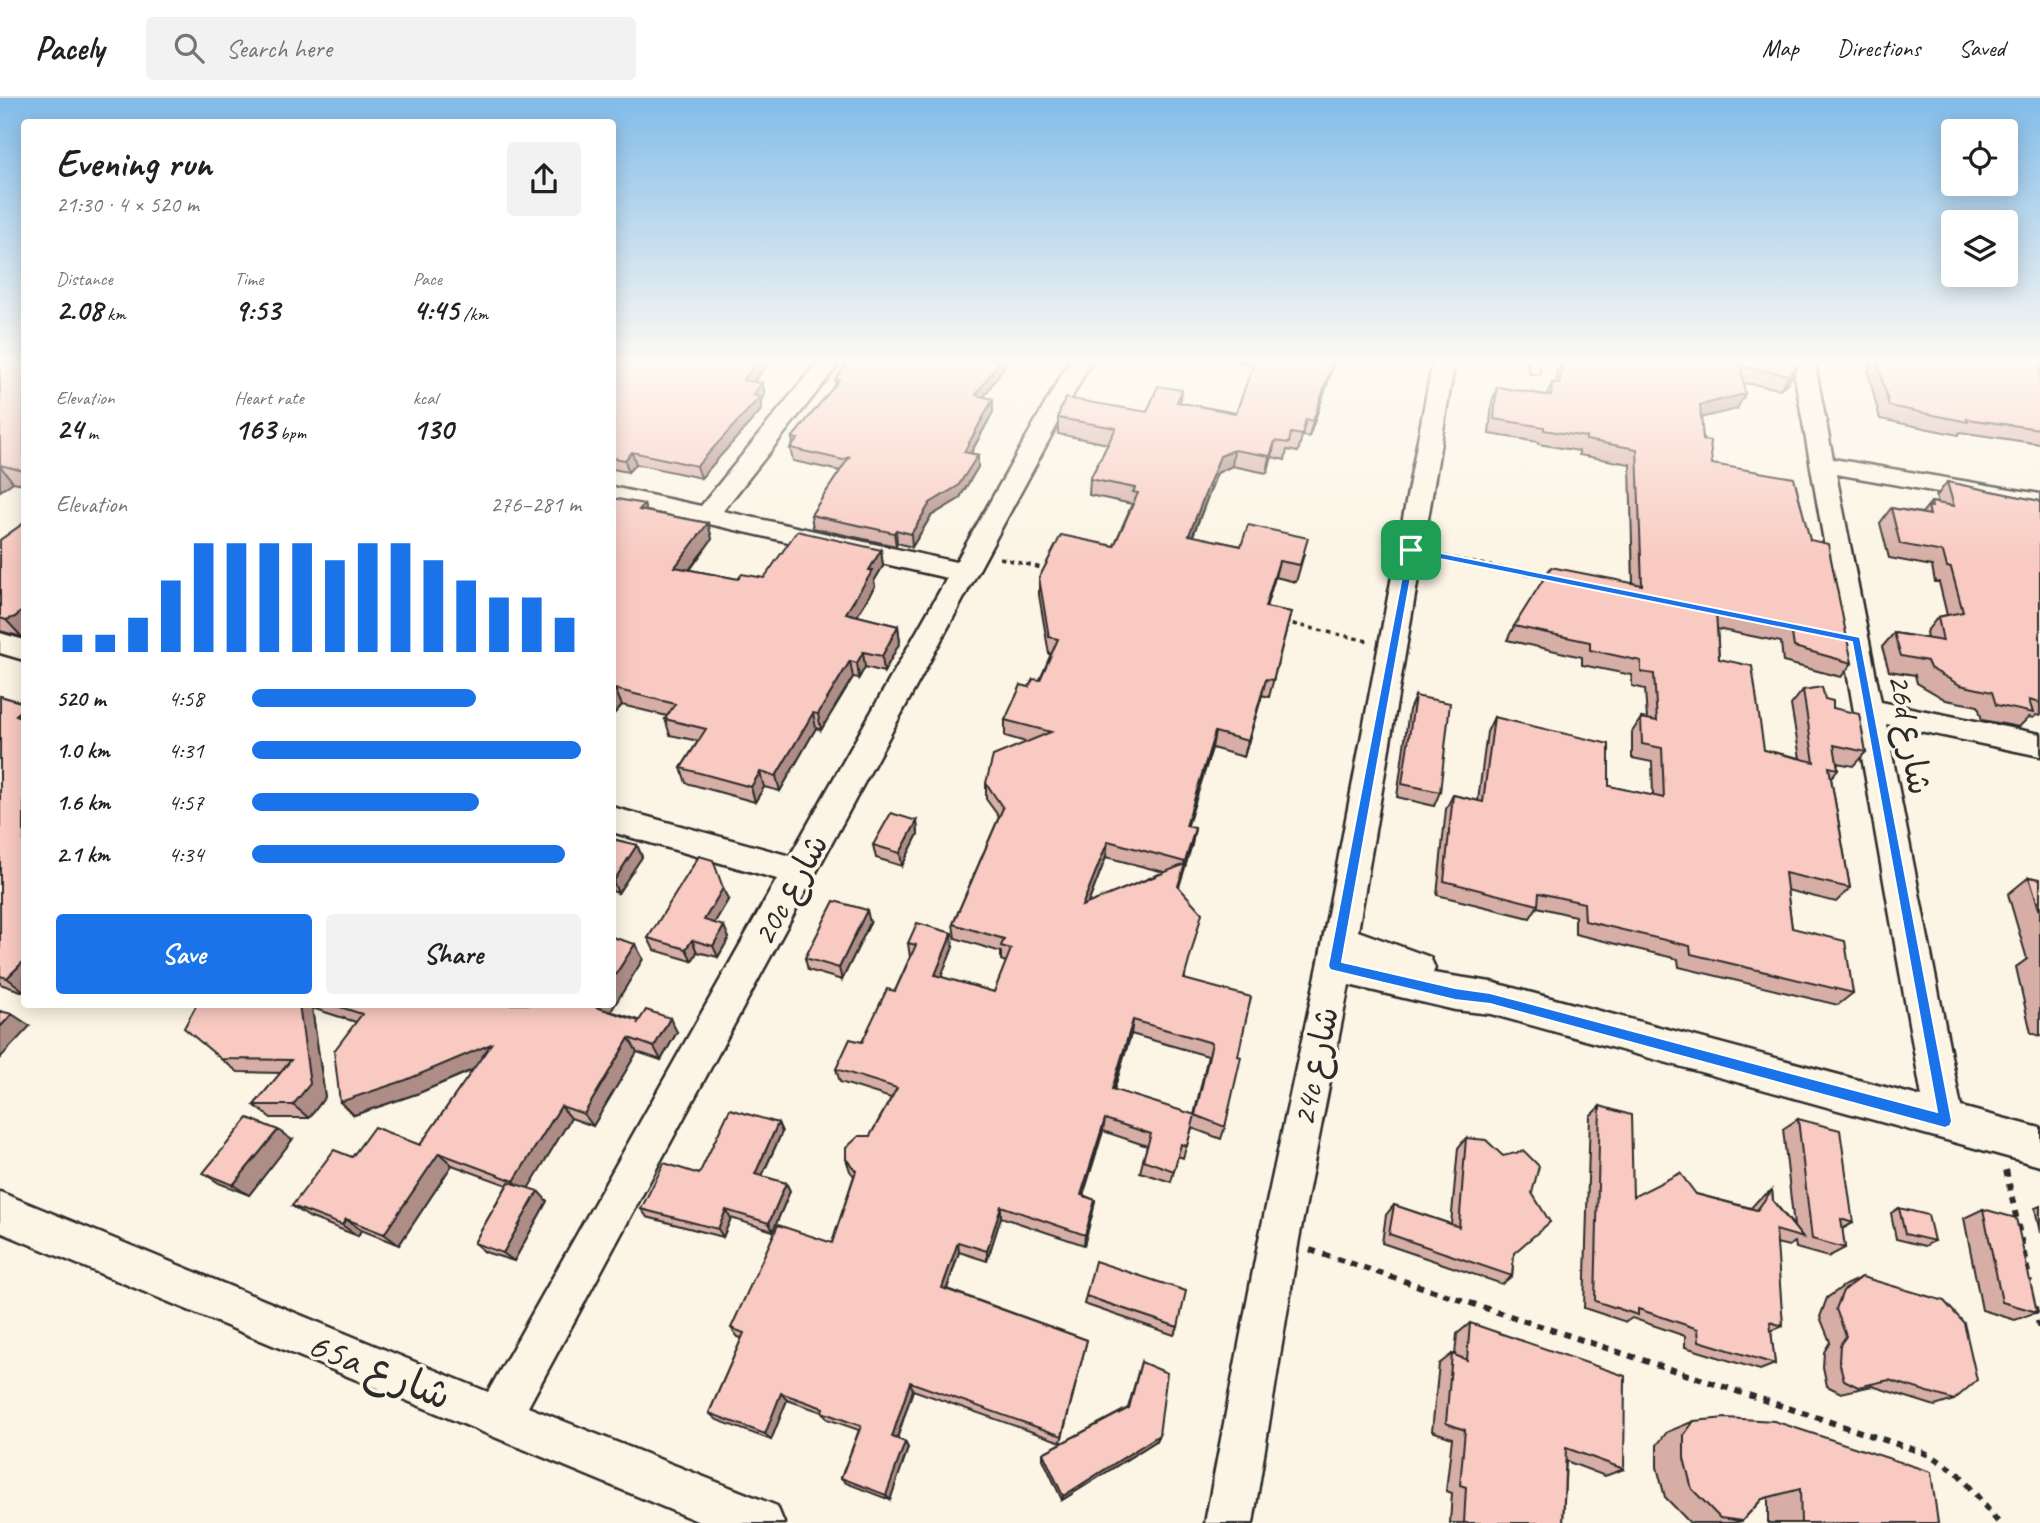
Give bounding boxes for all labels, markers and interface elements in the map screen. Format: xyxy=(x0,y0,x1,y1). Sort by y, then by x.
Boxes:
search box xyxy=(146,17,636,80)
text: Pacely xyxy=(35,27,104,69)
icon: search xyxy=(170,29,208,67)
text: Search here xyxy=(226,32,332,65)
text: Map xyxy=(1762,33,1799,63)
text: Directions xyxy=(1837,33,1920,63)
text: Saved xyxy=(1958,33,2005,63)
map controls xyxy=(1941,119,2018,287)
button: locate xyxy=(1941,119,2018,196)
text: Evening run xyxy=(56,140,212,187)
button: share xyxy=(507,142,581,216)
text: 21:30 · 4 × 520 m xyxy=(56,190,199,219)
button: layers xyxy=(1941,210,2018,287)
text: Distance xyxy=(56,267,113,291)
text: Time xyxy=(234,267,263,291)
text: Pace xyxy=(413,267,442,291)
text: 2.08 xyxy=(56,291,102,329)
text: 9:53 xyxy=(234,291,280,329)
text: 4:45 xyxy=(413,291,459,329)
text: km xyxy=(102,302,126,326)
text: /km xyxy=(459,302,488,326)
text: Elevation xyxy=(56,386,114,410)
text: Heart rate xyxy=(234,386,304,410)
text: kcal xyxy=(413,386,438,410)
text: 24 xyxy=(56,410,83,448)
text: 163 xyxy=(234,410,275,448)
text: 130 xyxy=(413,410,453,448)
text: m xyxy=(83,421,98,445)
text: bpm xyxy=(275,421,306,445)
text: Elevation xyxy=(56,490,127,519)
text: 276–281 m xyxy=(490,490,581,519)
pin xyxy=(1381,520,1441,580)
icon: arrive xyxy=(1392,531,1430,569)
street label: 26d شارع xyxy=(1877,670,1941,798)
text: 520 m xyxy=(56,684,105,713)
text: 4:58 xyxy=(168,684,204,713)
text: 1.0 km xyxy=(56,736,110,765)
text: 4:31 xyxy=(168,736,204,765)
text: 1.6 km xyxy=(56,788,110,817)
text: 4:57 xyxy=(168,788,204,817)
street label: 20c شارع xyxy=(742,826,839,953)
text: 2.1 km xyxy=(56,840,110,869)
text: 4:34 xyxy=(168,840,204,869)
button: Save xyxy=(56,914,312,994)
button: Share xyxy=(326,914,581,994)
street label: 24c شارع xyxy=(1282,1003,1350,1130)
street label: 65a شارع xyxy=(300,1319,458,1423)

